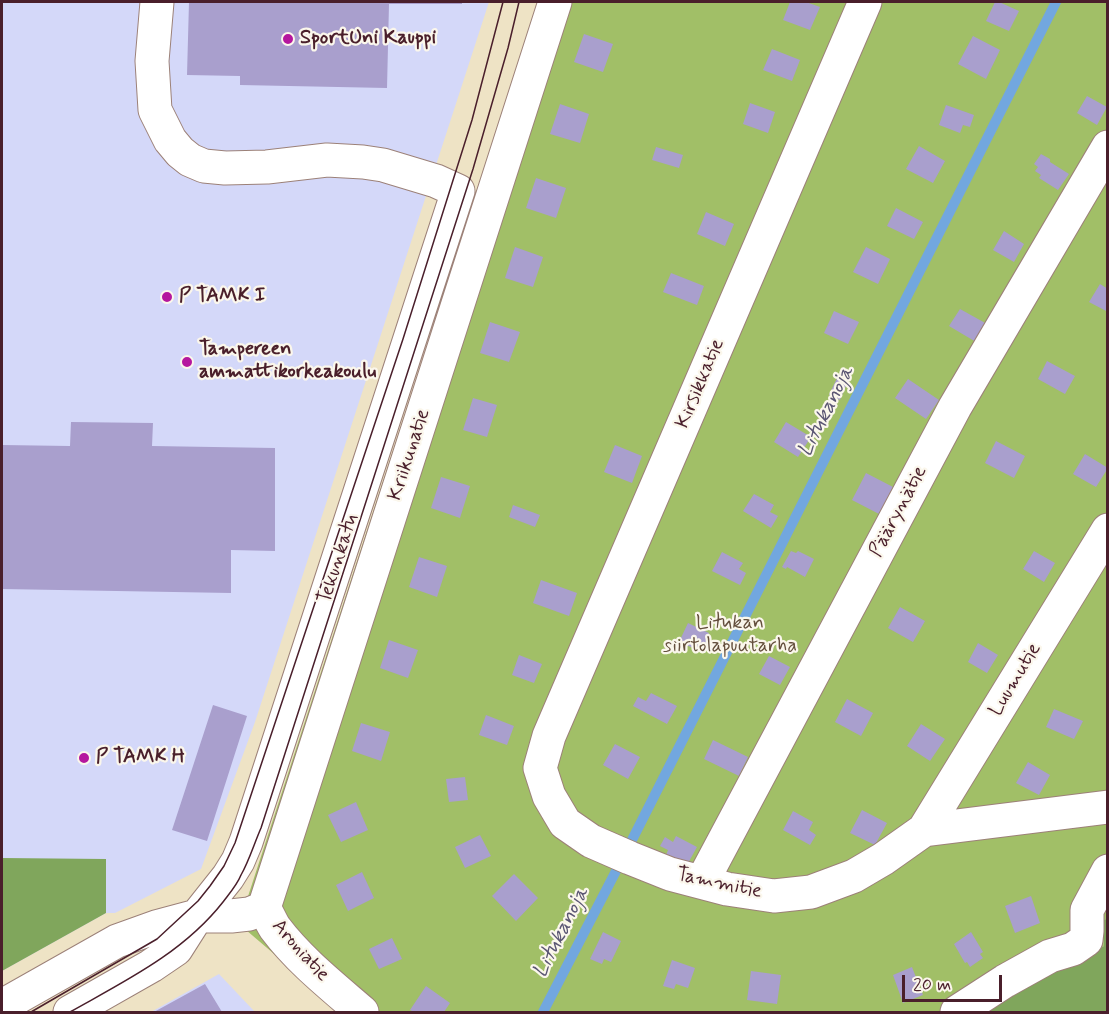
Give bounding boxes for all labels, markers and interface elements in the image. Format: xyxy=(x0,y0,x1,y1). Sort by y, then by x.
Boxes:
place label: SportUni Kauppi xyxy=(300,27,436,51)
marker: SportUni Kauppi xyxy=(281,32,295,46)
place label: P TAMK I xyxy=(179,285,265,309)
marker: P TAMK I xyxy=(160,290,174,304)
street label: Kirsikkatie xyxy=(671,336,731,432)
place label: Tampereen ammattikorkeakoulu xyxy=(199,338,376,385)
marker: Tampereen ammattikorkeakoulu xyxy=(180,355,194,369)
water label: Litukanoja xyxy=(794,363,860,461)
street label: Kriikunatie xyxy=(384,406,436,504)
street label: Päärynätie xyxy=(865,462,933,562)
street label: Tekunkatu xyxy=(313,511,365,607)
park label: Litukan siirtolapuutarha xyxy=(663,612,797,659)
street label: Luumutie xyxy=(985,639,1047,721)
place label: P TAMK H xyxy=(96,746,185,770)
marker: P TAMK H xyxy=(77,751,91,765)
street label: Tammitie xyxy=(674,863,764,905)
water label: Litukanoja xyxy=(529,884,595,982)
street label: Aroniatie xyxy=(266,915,334,987)
scale bar xyxy=(905,963,1006,1001)
text: 20 m xyxy=(913,973,951,997)

